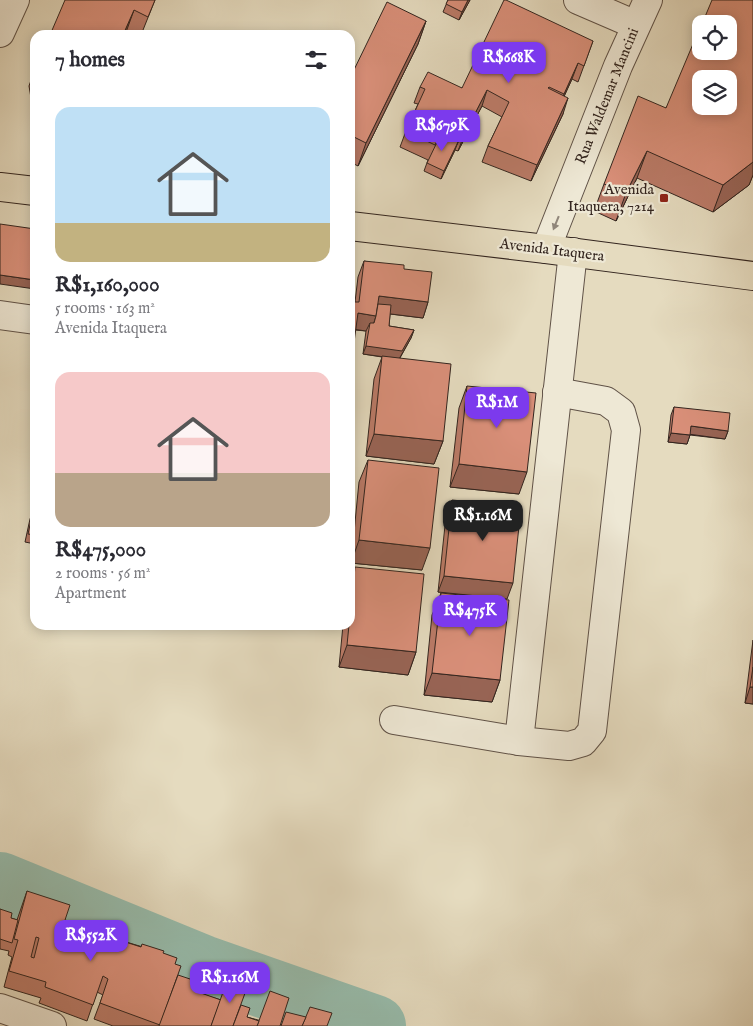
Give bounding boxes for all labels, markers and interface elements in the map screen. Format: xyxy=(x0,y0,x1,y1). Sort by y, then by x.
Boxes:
map controls xyxy=(692,15,737,115)
button: locate xyxy=(692,15,737,60)
street label: Rua Waldemar Mancini xyxy=(571,25,643,167)
pin: R$668K xyxy=(468,42,550,84)
icon: filters xyxy=(302,46,330,74)
text: 7 homes xyxy=(55,47,125,74)
text: R$668K xyxy=(483,48,535,68)
button: layers xyxy=(692,70,737,115)
pin: R$679K xyxy=(401,110,483,152)
text: R$679K xyxy=(415,116,469,136)
icon: home xyxy=(148,139,238,229)
place label: Avenida Itaquera, 7214 xyxy=(567,180,655,216)
marker: Avenida Itaquera, 7214 xyxy=(658,192,670,204)
one-way arrow xyxy=(552,216,560,231)
street label: Avenida Itaquera xyxy=(498,234,606,266)
text: R$1,160,000 xyxy=(55,272,159,299)
text: 5 rooms · 163 m² xyxy=(55,299,155,319)
text: Avenida Itaquera xyxy=(55,319,167,339)
pin: R$1M xyxy=(467,386,527,429)
text: R$1M xyxy=(476,393,518,413)
icon: home xyxy=(148,404,238,494)
pin: R$1.16M xyxy=(437,500,529,542)
text: R$1.16M xyxy=(454,506,512,526)
text: R$475,000 xyxy=(55,537,146,564)
text: 2 rooms · 56 m² xyxy=(55,564,150,584)
text: Apartment xyxy=(55,584,126,604)
pin: R$475K xyxy=(429,594,511,637)
text: R$475K xyxy=(443,601,497,621)
pin: R$552K xyxy=(50,920,132,962)
text: R$552K xyxy=(65,926,117,946)
pin: R$1.16M xyxy=(184,962,276,1004)
text: R$1.16M xyxy=(201,968,259,988)

